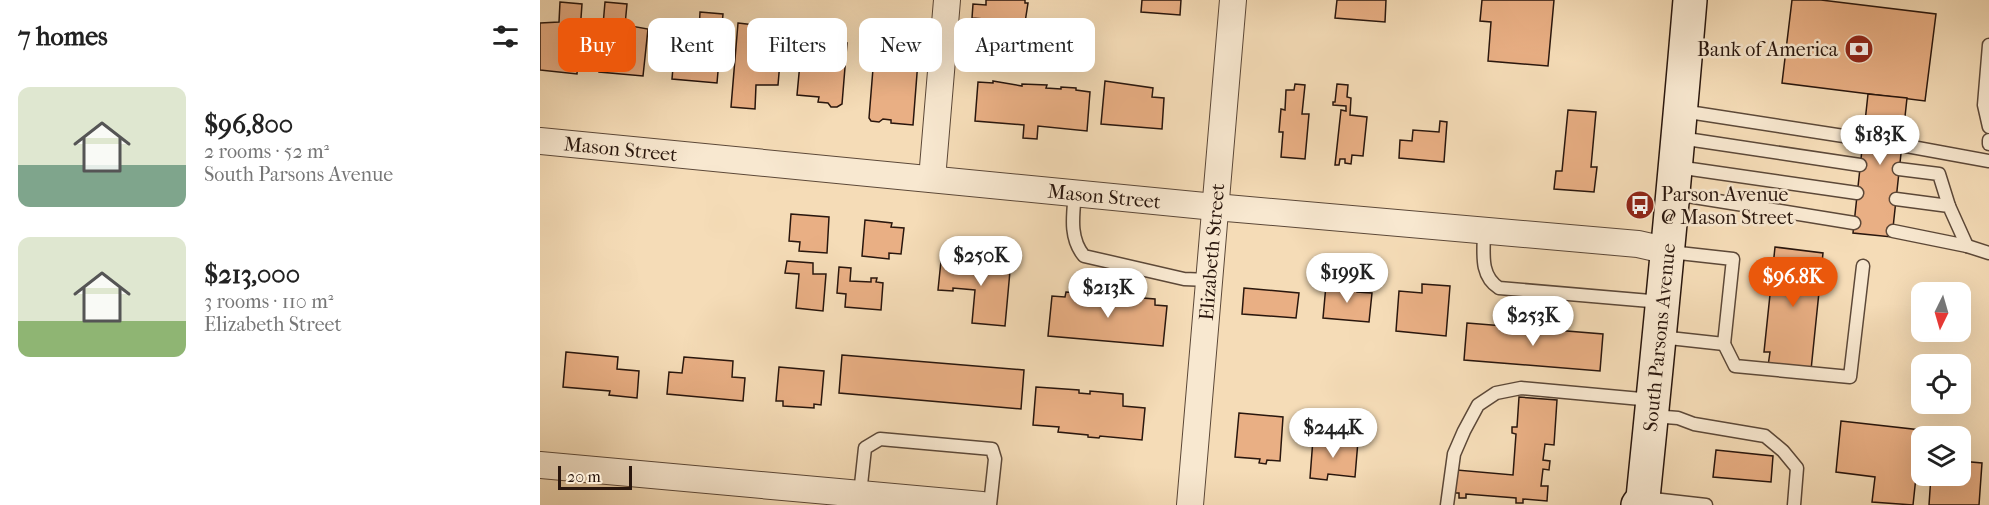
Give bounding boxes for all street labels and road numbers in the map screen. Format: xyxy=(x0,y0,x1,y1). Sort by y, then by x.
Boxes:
street label: Mason Street xyxy=(563,132,678,166)
street label: Mason Street xyxy=(1047,180,1162,214)
street label: Elizabeth Street xyxy=(1195,182,1229,322)
street label: South Parsons Avenue xyxy=(1639,242,1680,433)

